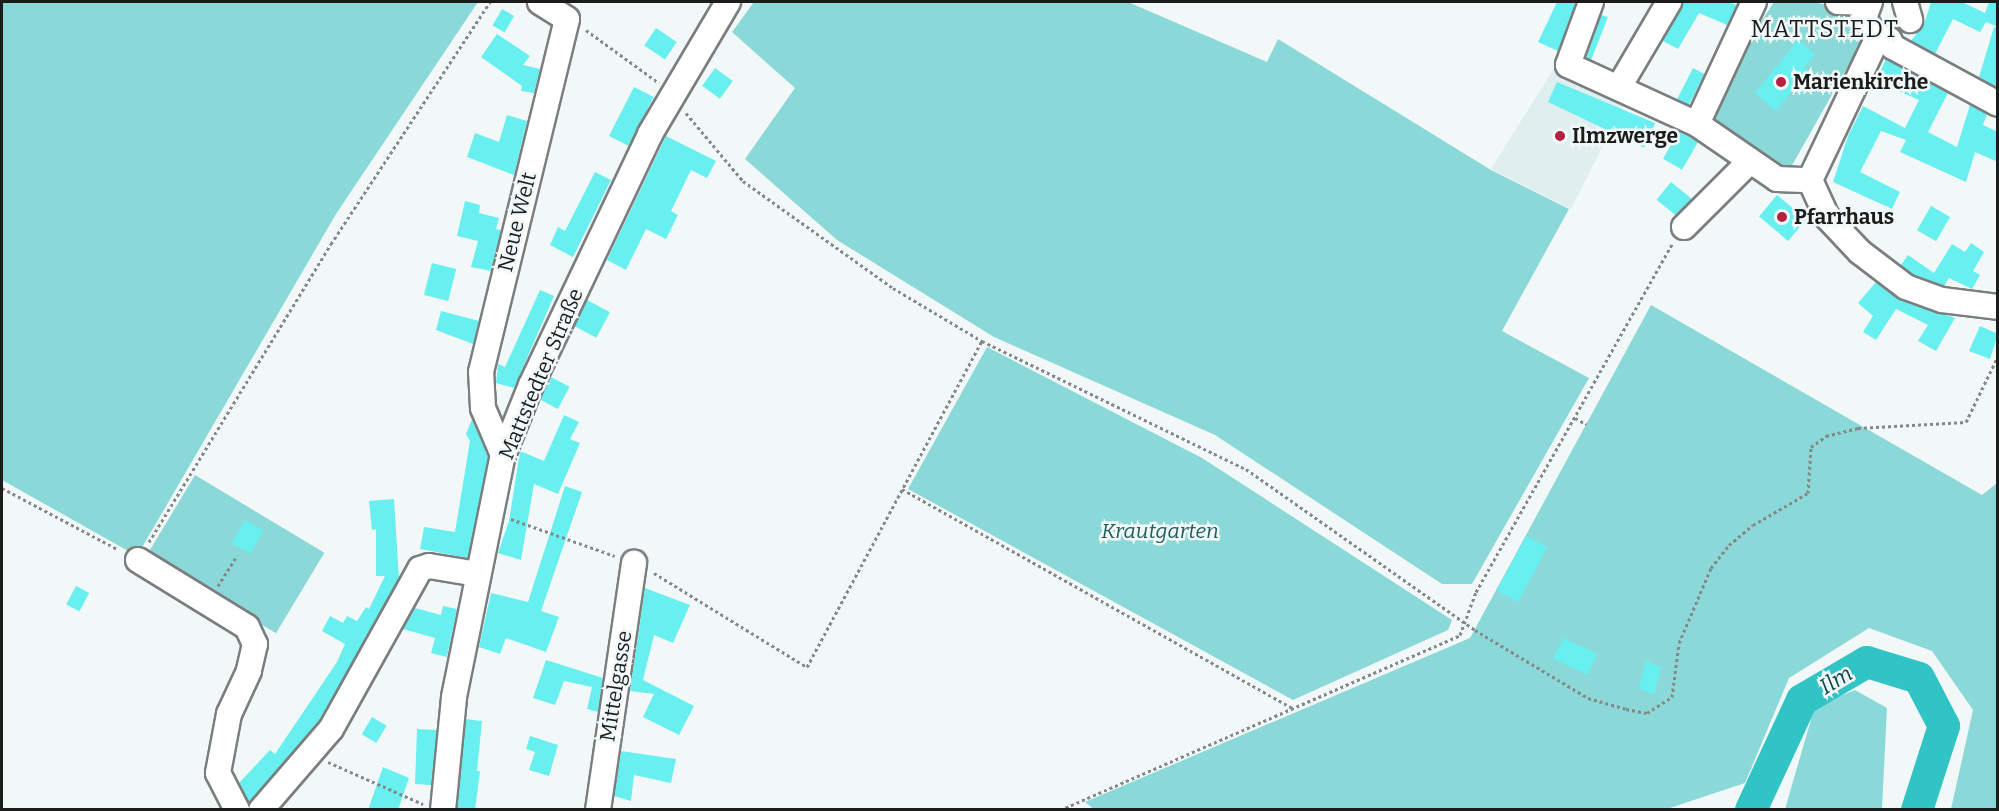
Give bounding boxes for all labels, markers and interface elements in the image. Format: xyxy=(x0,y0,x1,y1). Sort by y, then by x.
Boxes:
district label: MATTSTEDT xyxy=(1751,16,1899,44)
place label: Marienkirche xyxy=(1793,69,1928,95)
marker: Marienkirche xyxy=(1774,75,1788,89)
place label: Ilmzwerge xyxy=(1572,123,1678,149)
marker: Ilmzwerge xyxy=(1553,129,1567,143)
street label: Neue Welt xyxy=(492,170,542,274)
place label: Pfarrhaus xyxy=(1794,204,1894,230)
marker: Pfarrhaus xyxy=(1775,210,1789,224)
street label: Mattstedter Straße xyxy=(494,285,588,463)
park label: Krautgarten xyxy=(1101,518,1219,544)
street label: Mittelgasse xyxy=(595,629,637,743)
water label: Ilm xyxy=(1815,660,1857,700)

